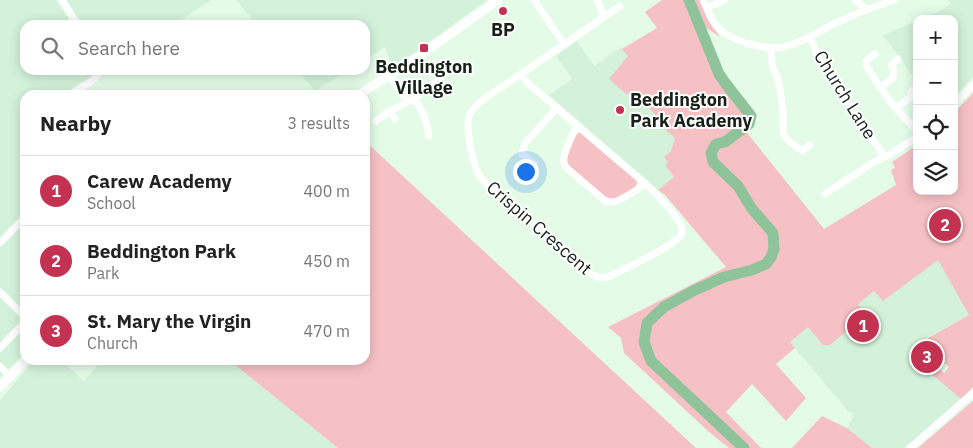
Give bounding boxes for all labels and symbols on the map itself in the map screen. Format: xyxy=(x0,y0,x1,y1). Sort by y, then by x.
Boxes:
marker: BP xyxy=(497,5,509,17)
place label: BP xyxy=(491,18,515,41)
marker: Beddington Village xyxy=(418,42,430,54)
street label: Church Lane xyxy=(809,46,882,143)
place label: Beddington Village xyxy=(375,55,473,99)
place label: Beddington Park Academy xyxy=(630,88,753,132)
marker: Beddington Park Academy xyxy=(614,104,626,116)
your location xyxy=(513,159,539,185)
street label: Crispin Crescent xyxy=(482,176,597,280)
pin: 2 xyxy=(929,206,961,244)
pin: 1 xyxy=(847,307,879,345)
pin: 3 xyxy=(911,338,943,376)

